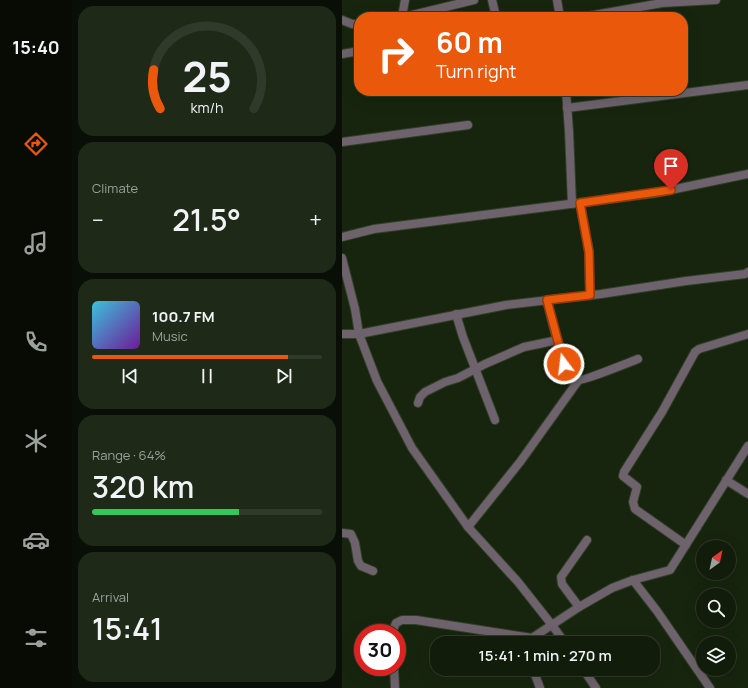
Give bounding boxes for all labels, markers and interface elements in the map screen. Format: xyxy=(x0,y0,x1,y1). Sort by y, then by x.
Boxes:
text: 60 m xyxy=(436,23,503,61)
icon: right xyxy=(370,28,422,80)
text: 15:40 xyxy=(12,35,60,59)
text: 25 xyxy=(182,48,232,104)
text: Turn right xyxy=(436,59,517,83)
text: km/h xyxy=(190,98,224,117)
icon: directions xyxy=(22,130,50,158)
pin xyxy=(654,149,688,190)
icon: arrive xyxy=(660,155,682,177)
text: Climate xyxy=(92,179,138,197)
text: 21.5° xyxy=(172,199,241,240)
text: − xyxy=(92,205,104,235)
text: + xyxy=(309,205,322,235)
icon: music xyxy=(22,229,50,257)
text: 100.7 FM xyxy=(152,306,215,327)
text: Music xyxy=(152,327,188,345)
icon: phone xyxy=(22,328,50,356)
position arrow xyxy=(543,343,585,385)
icon: previous xyxy=(119,365,141,387)
icon: pause xyxy=(196,365,218,387)
icon: next xyxy=(273,365,295,387)
icon: climate xyxy=(22,427,50,455)
text: Range · 64% xyxy=(92,446,166,464)
text: 320 km xyxy=(92,466,194,507)
icon: car xyxy=(22,526,50,554)
north arrow xyxy=(696,540,736,580)
map controls xyxy=(696,540,736,676)
text: Arrival xyxy=(92,588,129,606)
button: search xyxy=(696,588,736,628)
text: 15:41 xyxy=(92,608,163,649)
icon: filters xyxy=(22,624,50,652)
speed limit sign: 30 xyxy=(354,624,406,676)
button: layers xyxy=(696,636,736,676)
text: 15:41 · 1 min · 270 m xyxy=(478,645,612,666)

